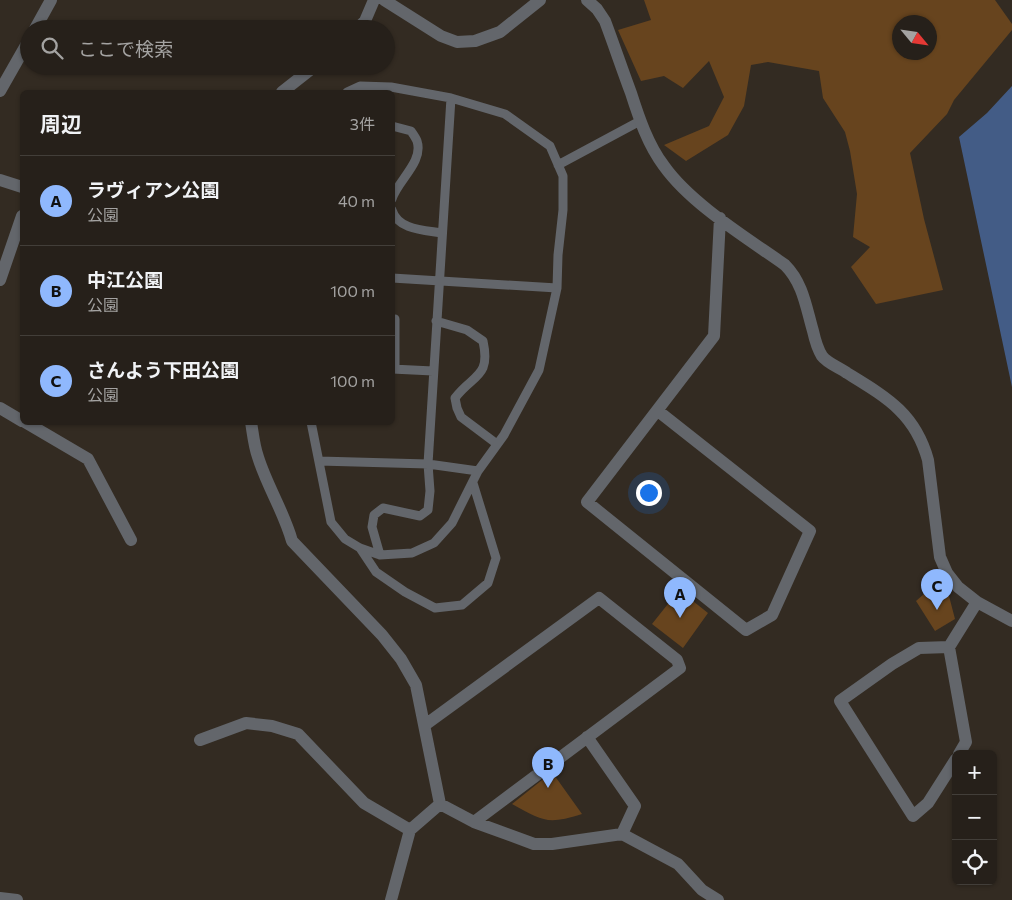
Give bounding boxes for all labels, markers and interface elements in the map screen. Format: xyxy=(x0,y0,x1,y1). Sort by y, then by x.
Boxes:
north arrow xyxy=(892,15,937,60)
search box xyxy=(20,20,395,75)
icon: search xyxy=(38,34,66,62)
text: ここで検索 xyxy=(78,37,173,60)
text: 周辺 xyxy=(40,111,82,136)
text: 3件 xyxy=(350,114,375,133)
text: ラヴィアン公園 xyxy=(87,178,219,201)
text: A xyxy=(50,191,62,210)
text: 40 m xyxy=(338,191,375,210)
text: 公園 xyxy=(87,205,119,224)
text: 中江公園 xyxy=(87,268,163,291)
text: B xyxy=(51,281,61,300)
text: 100 m xyxy=(330,281,375,300)
text: 公園 xyxy=(87,295,119,314)
text: さんよう下田公園 xyxy=(87,358,239,381)
text: C xyxy=(51,371,61,390)
text: 100 m xyxy=(330,371,375,390)
text: 公園 xyxy=(87,385,119,404)
your location xyxy=(636,480,662,506)
pin: C xyxy=(921,569,953,610)
pin: A xyxy=(664,577,696,618)
pin: B xyxy=(532,747,564,788)
map controls xyxy=(952,750,997,885)
button: + xyxy=(952,750,997,795)
button: − xyxy=(952,795,997,840)
button: locate xyxy=(952,840,997,885)

